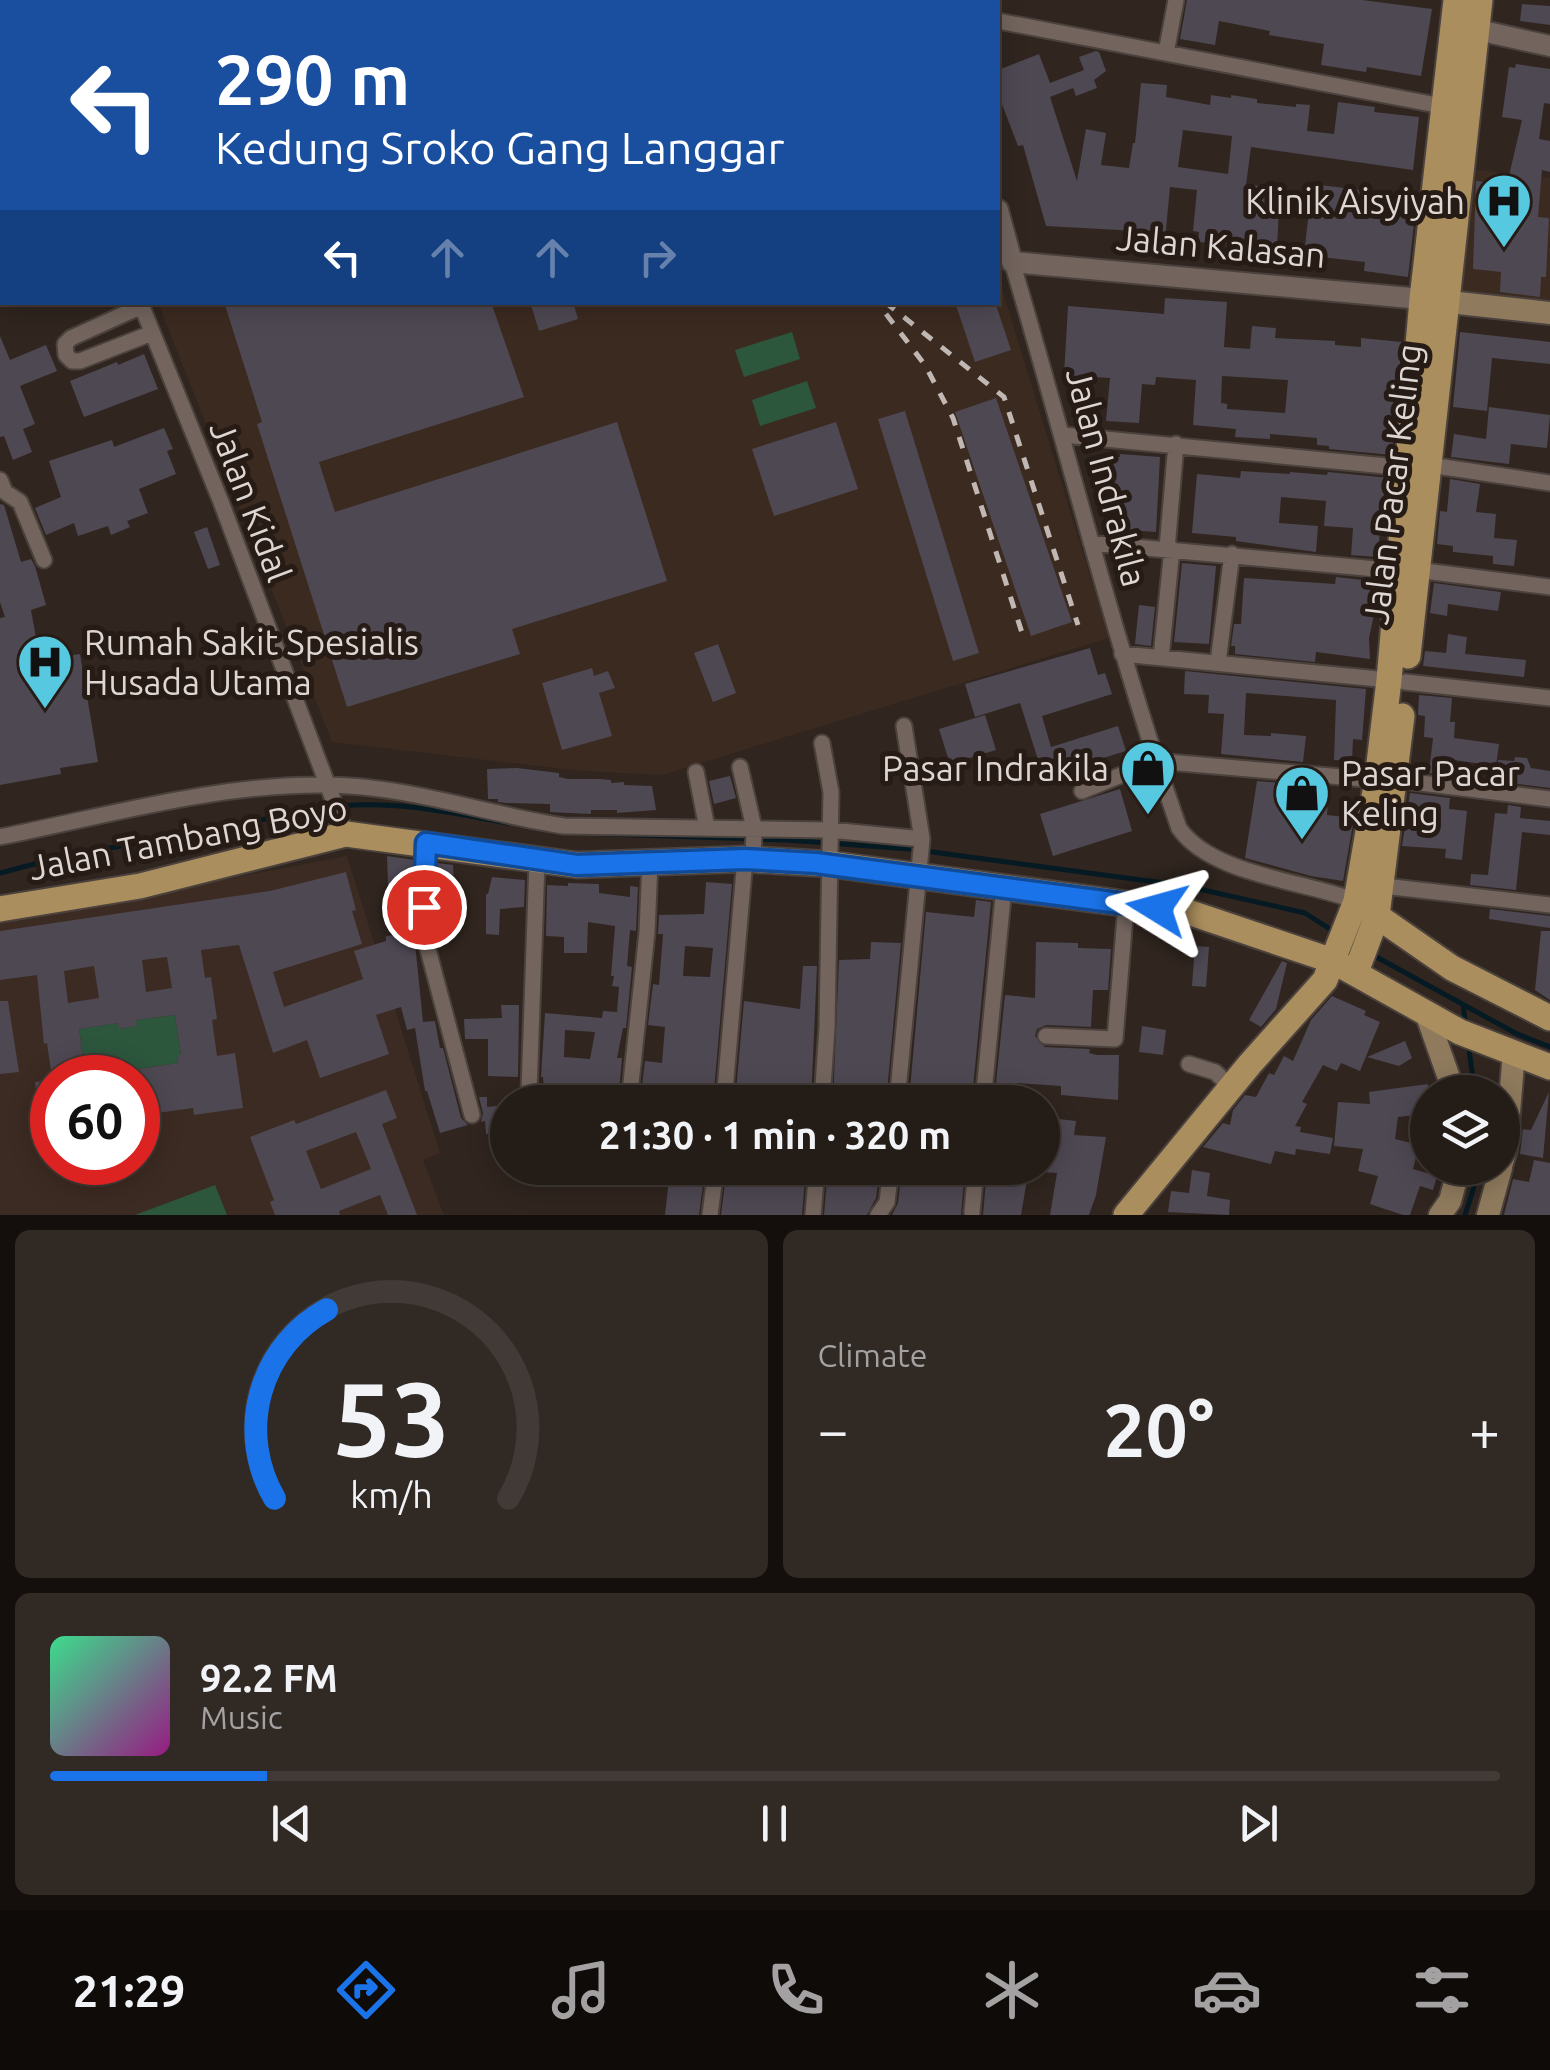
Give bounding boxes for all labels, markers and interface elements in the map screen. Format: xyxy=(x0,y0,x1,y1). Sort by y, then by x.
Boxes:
icon: left xyxy=(50,40,180,170)
text: 290 m xyxy=(215,40,410,118)
text: Kedung Sroko Gang Langgar xyxy=(215,122,784,173)
hospital icon: Klinik Aisyiyah xyxy=(1474,171,1534,250)
place label: Klinik Aisyiyah xyxy=(1245,181,1465,221)
street label: Jalan Kalasan xyxy=(1115,217,1327,275)
icon: left xyxy=(315,230,370,285)
icon: ahead xyxy=(420,230,475,285)
icon: ahead xyxy=(525,230,580,285)
icon: right xyxy=(630,230,685,285)
street label: Jalan Pacar Keling xyxy=(1355,341,1429,627)
street label: Jalan Indrakila xyxy=(1059,363,1155,591)
street label: Jalan Kidal xyxy=(202,415,300,587)
place label: Rumah Sakit Spesialis Husada Utama xyxy=(84,622,419,702)
hospital icon: Rumah Sakit Spesialis Husada Utama xyxy=(15,632,75,711)
shop icon: Pasar Indrakila xyxy=(1118,738,1178,817)
place label: Pasar Indrakila xyxy=(882,748,1109,788)
place label: Pasar Pacar Keling xyxy=(1341,753,1520,833)
shop icon: Pasar Pacar Keling xyxy=(1272,763,1332,842)
street label: Jalan Tambang Boyo xyxy=(26,787,350,887)
position arrow xyxy=(1105,856,1209,960)
pin xyxy=(382,865,467,950)
icon: arrive xyxy=(397,880,452,935)
speed limit sign: 60 xyxy=(30,1055,160,1185)
map controls xyxy=(1410,1075,1520,1185)
button: layers xyxy=(1410,1075,1520,1185)
text: 21:30 · 1 min · 320 m xyxy=(599,1114,951,1156)
text: Climate xyxy=(818,1337,928,1373)
text: 53 xyxy=(333,1359,450,1476)
text: 20° xyxy=(1103,1387,1214,1471)
text: − xyxy=(818,1399,849,1460)
text: + xyxy=(1469,1399,1500,1460)
text: km/h xyxy=(350,1475,433,1515)
text: 92.2 FM xyxy=(200,1657,338,1699)
text: Music xyxy=(200,1699,283,1735)
icon: previous xyxy=(264,1796,319,1851)
icon: pause xyxy=(747,1796,802,1851)
icon: next xyxy=(1231,1796,1286,1851)
icon: directions xyxy=(331,1955,401,2025)
icon: music xyxy=(546,1955,616,2025)
icon: phone xyxy=(761,1955,831,2025)
icon: climate xyxy=(977,1955,1047,2025)
icon: car xyxy=(1192,1955,1262,2025)
icon: filters xyxy=(1407,1955,1477,2025)
text: 21:29 xyxy=(73,1965,185,2016)

